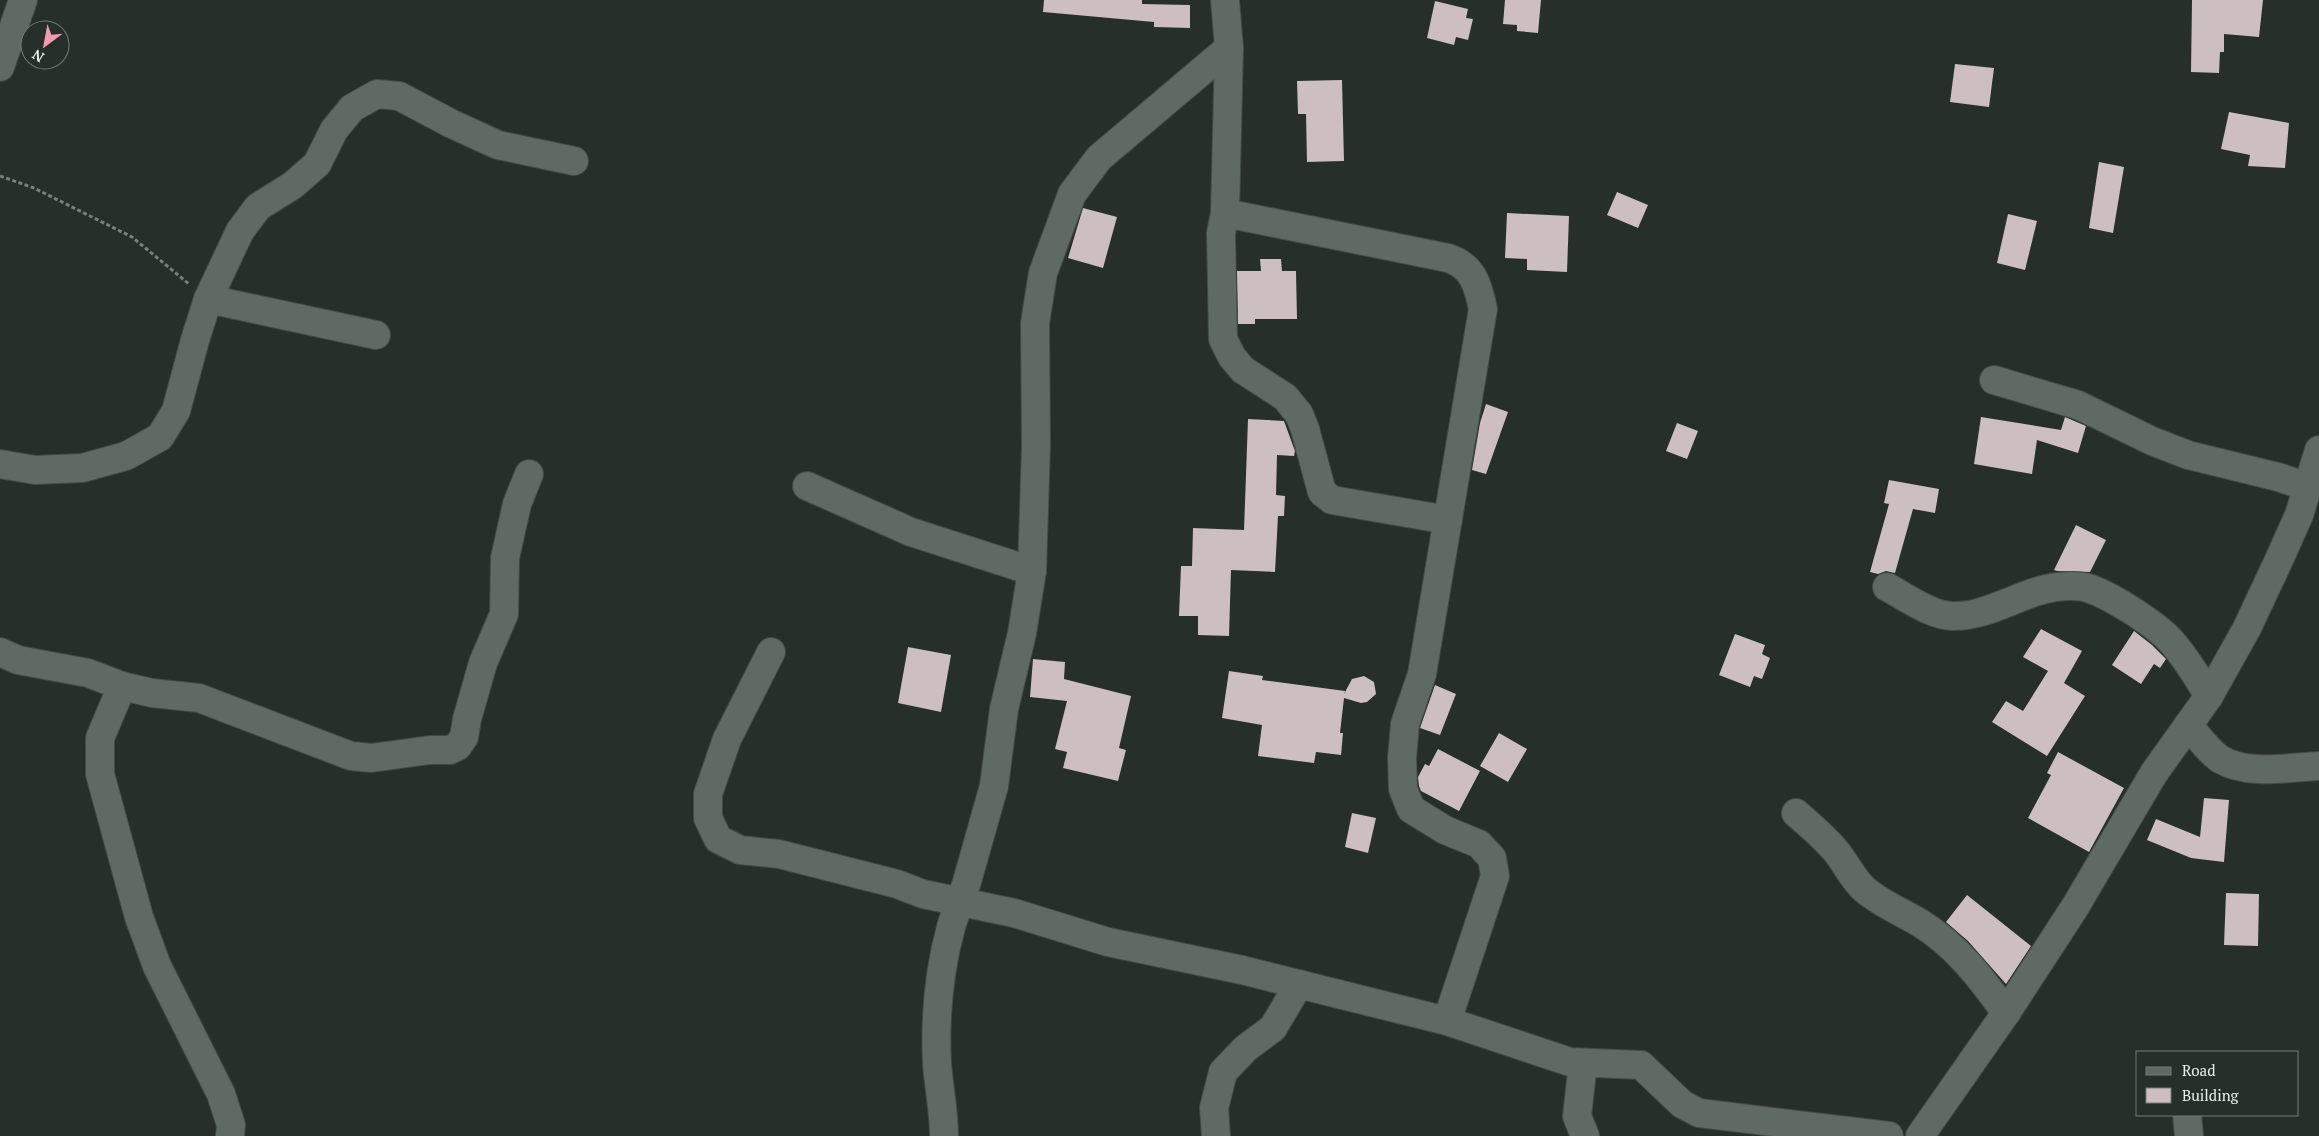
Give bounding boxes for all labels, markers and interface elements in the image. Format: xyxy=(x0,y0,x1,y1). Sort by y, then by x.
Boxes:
north arrow xyxy=(20,20,70,70)
text: N xyxy=(28,45,47,67)
legend xyxy=(2136,1051,2299,1116)
text: Road xyxy=(2182,1060,2215,1080)
text: Building xyxy=(2182,1085,2240,1105)

